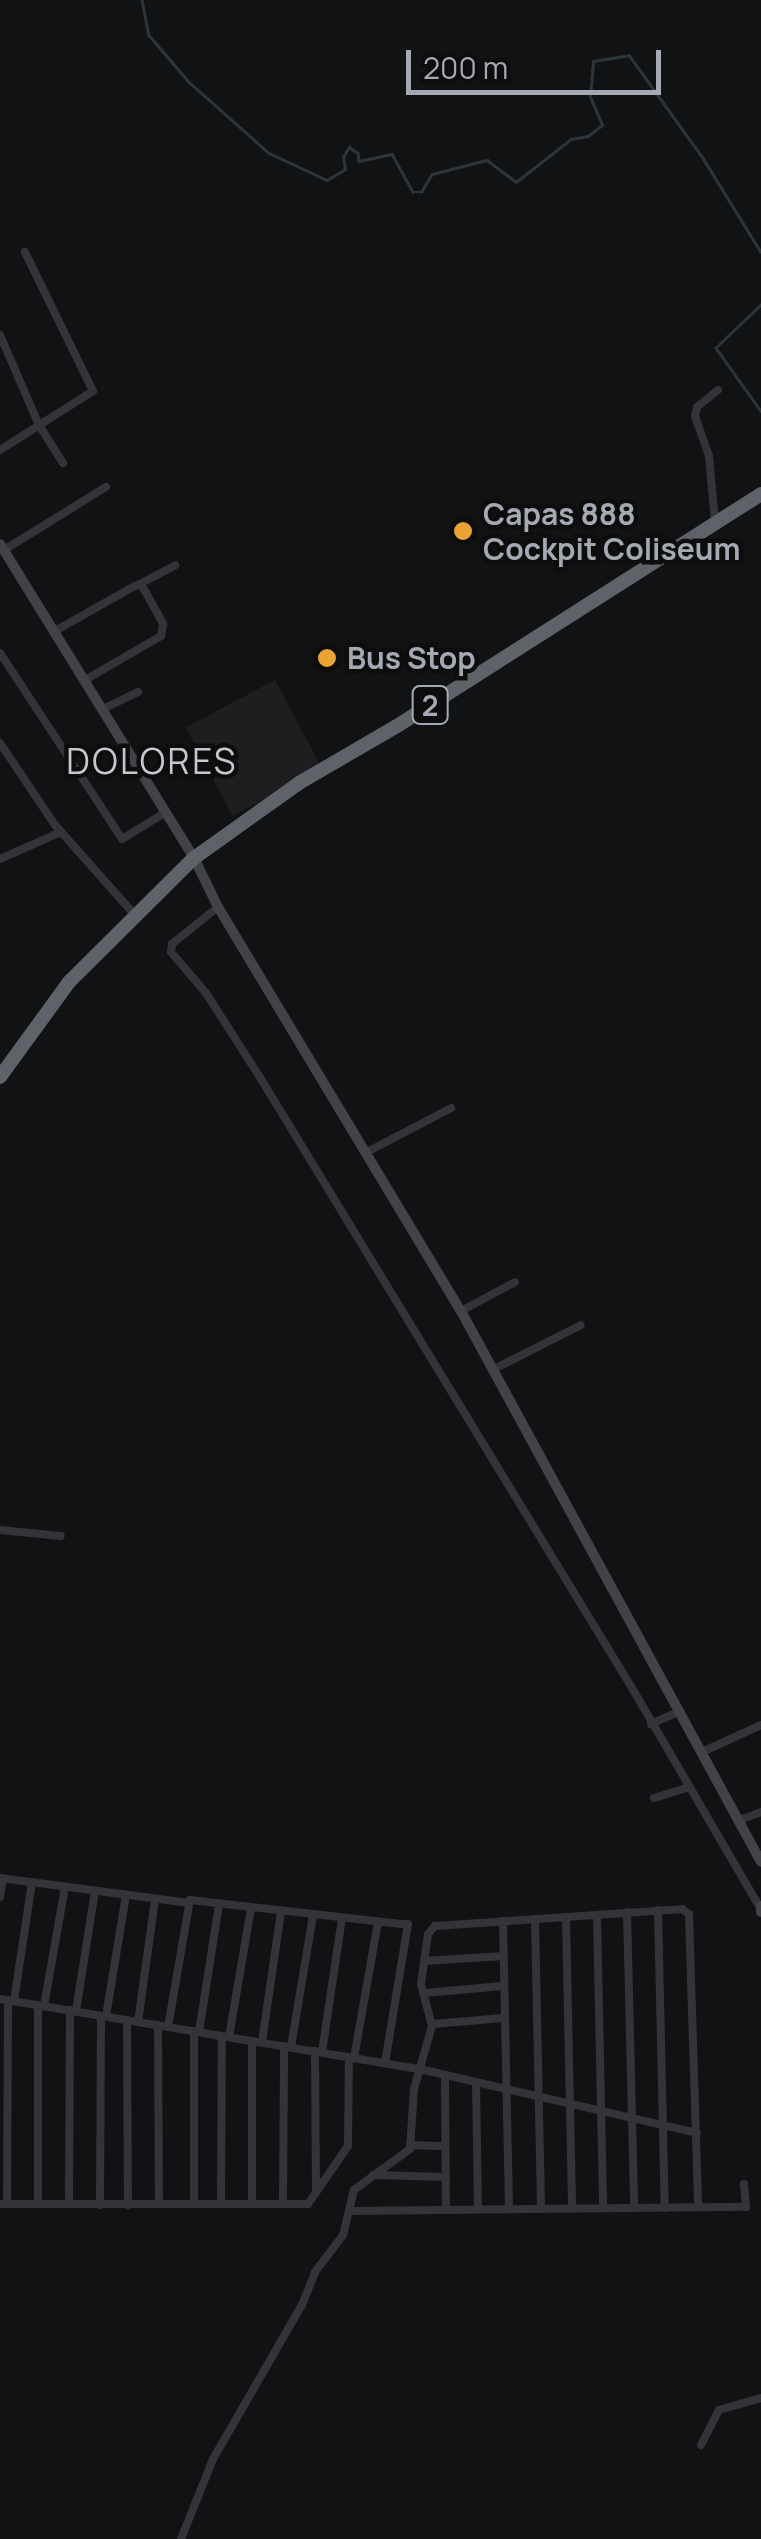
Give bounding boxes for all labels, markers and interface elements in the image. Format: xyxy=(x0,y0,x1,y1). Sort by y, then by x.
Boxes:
scale bar xyxy=(411,30,666,92)
text: 200 m xyxy=(423,47,508,88)
place label: Capas 888 Cockpit Coliseum xyxy=(483,496,741,566)
marker: Capas 888 Cockpit Coliseum xyxy=(452,520,474,542)
place label: Bus Stop xyxy=(347,640,476,676)
marker: Bus Stop xyxy=(316,647,338,669)
road number: 2 xyxy=(410,682,450,728)
district label: DOLORES xyxy=(66,740,238,782)

